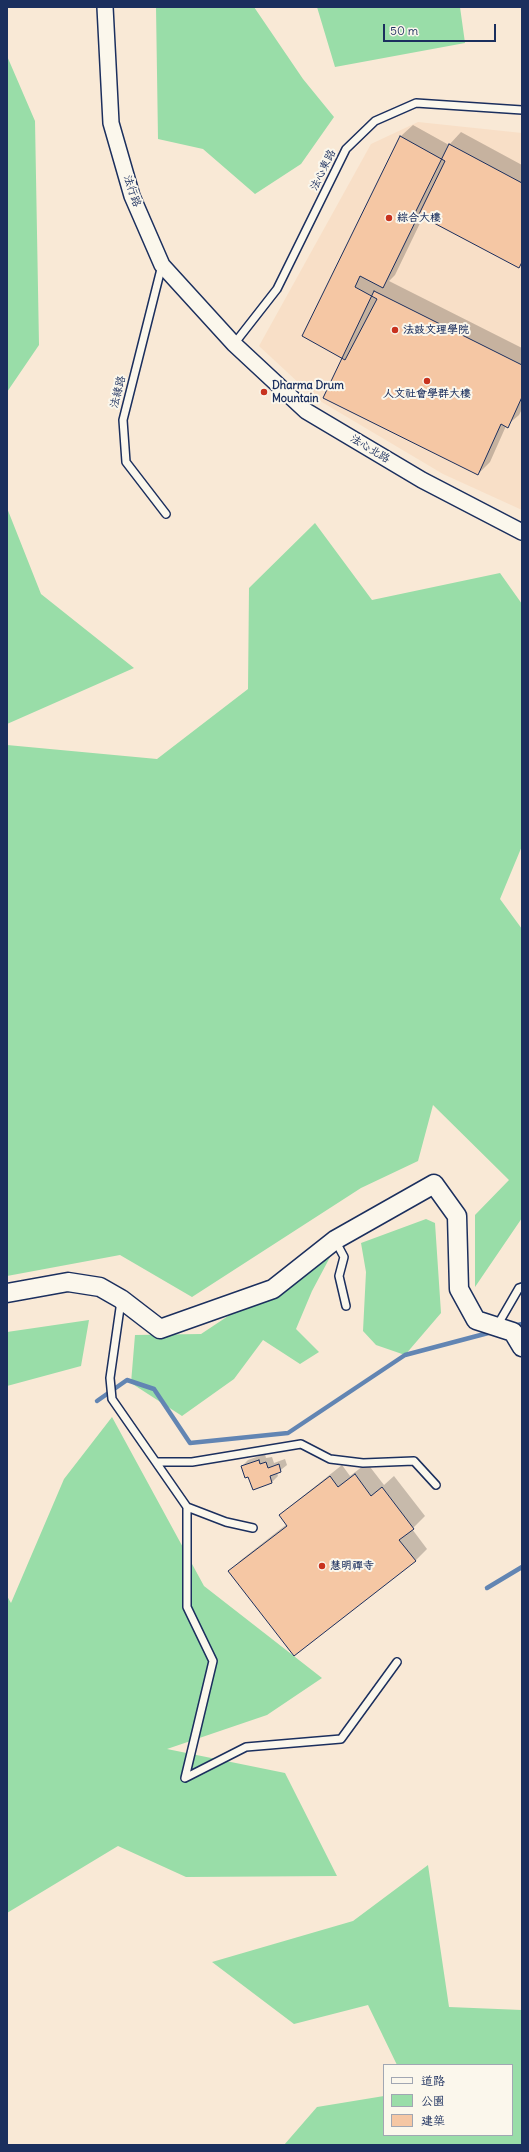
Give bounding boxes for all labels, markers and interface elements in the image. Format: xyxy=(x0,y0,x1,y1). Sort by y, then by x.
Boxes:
scale bar xyxy=(385,16,498,42)
text: 50 m xyxy=(390,23,418,38)
street label: 法心東路 xyxy=(307,147,339,193)
street label: 法行路 xyxy=(120,173,144,209)
place label: 綜合大樓 xyxy=(397,211,441,225)
marker: 綜合大樓 xyxy=(384,213,394,223)
place label: 法鼓文理學院 xyxy=(403,323,469,337)
marker: 法鼓文理學院 xyxy=(390,325,400,335)
street label: 法緣路 xyxy=(108,374,128,410)
marker: 人文社會學群大樓 xyxy=(422,376,432,386)
place label: Dharma Drum Mountain xyxy=(272,379,344,405)
marker: Dharma Drum Mountain xyxy=(259,387,269,397)
place label: 人文社會學群大樓 xyxy=(383,387,471,401)
street label: 法心北路 xyxy=(348,432,392,466)
place label: 慧明禪寺 xyxy=(330,1559,374,1573)
marker: 慧明禪寺 xyxy=(317,1561,327,1571)
legend xyxy=(383,2064,513,2136)
text: 道路 xyxy=(421,2073,445,2088)
text: 公園 xyxy=(421,2093,445,2108)
text: 建築 xyxy=(421,2113,445,2128)

